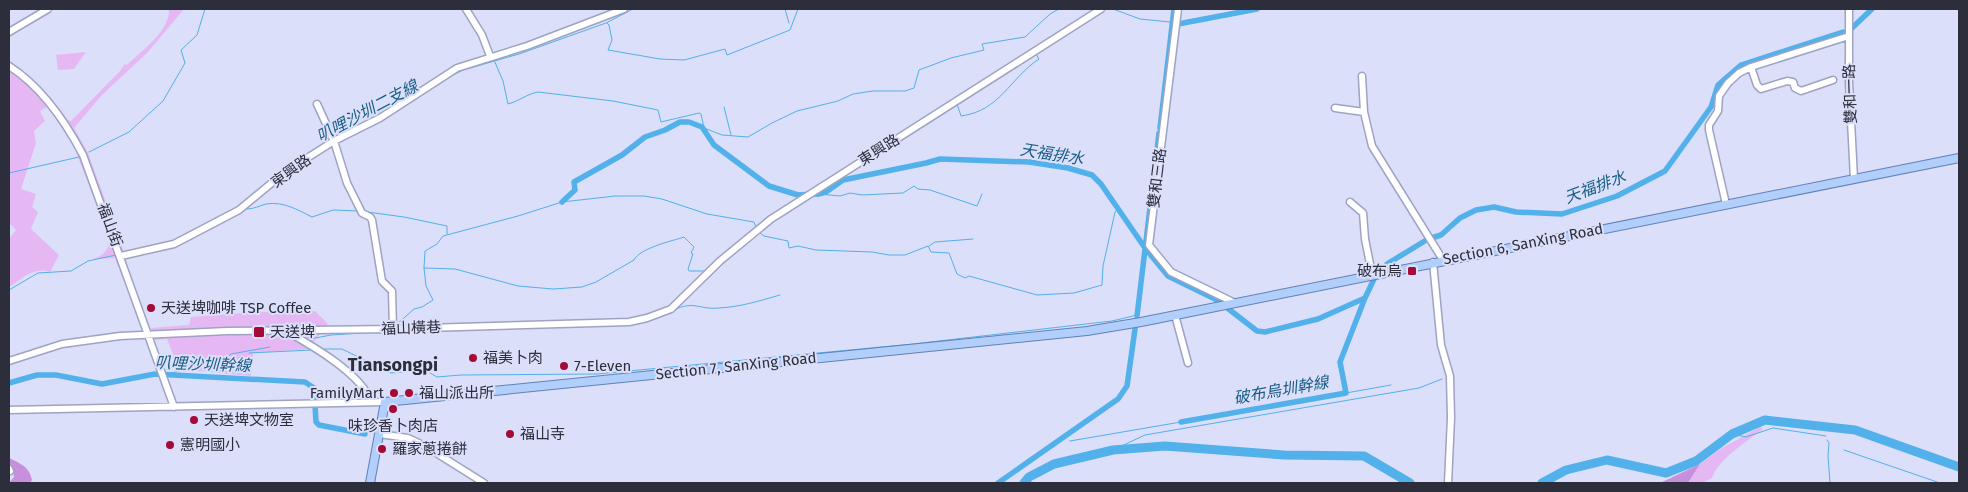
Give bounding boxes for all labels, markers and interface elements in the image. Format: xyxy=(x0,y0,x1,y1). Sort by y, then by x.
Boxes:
street label: 雙和一路 xyxy=(1840,64,1860,124)
water label: 叭哩沙圳二支線 xyxy=(313,75,423,146)
street label: 東興路 xyxy=(855,130,903,170)
water label: 天福排水 xyxy=(1019,140,1086,169)
street label: 雙和三路 xyxy=(1144,147,1170,209)
street label: 東興路 xyxy=(268,150,314,192)
water label: 天福排水 xyxy=(1562,166,1629,207)
street label: 福山街 xyxy=(94,201,126,249)
street label: Section 6, SanXing Road xyxy=(1441,220,1605,268)
place label: 破布烏 xyxy=(1357,262,1402,280)
marker: 破布烏 xyxy=(1406,265,1418,277)
place label: 天送埤咖啡 TSP Coffee xyxy=(161,299,311,317)
marker: 天送埤咖啡 TSP Coffee xyxy=(145,302,157,314)
street label: 福山橫巷 xyxy=(381,318,441,338)
place label: 天送埤 xyxy=(270,323,315,341)
marker: 天送埤 xyxy=(252,325,266,339)
place label: 福美卜肉 xyxy=(483,349,543,367)
street label: Section 7, SanXing Road xyxy=(655,349,817,383)
marker: 福美卜肉 xyxy=(467,352,479,364)
water label: 叭哩沙圳幹線 xyxy=(155,353,253,375)
district label: Tiansongpi xyxy=(348,354,438,376)
place label: 7-Eleven xyxy=(574,357,631,375)
marker: 7-Eleven xyxy=(558,360,570,372)
water label: 破布烏圳幹線 xyxy=(1232,372,1332,408)
place label: FamilyMart xyxy=(310,384,385,402)
place label: 福山派出所 xyxy=(419,384,494,402)
marker: FamilyMart xyxy=(388,387,400,399)
marker: 福山派出所 xyxy=(403,387,415,399)
marker: 味珍香卜肉店 xyxy=(387,403,399,415)
place label: 天送埤文物室 xyxy=(204,411,294,429)
marker: 天送埤文物室 xyxy=(188,414,200,426)
place label: 味珍香卜肉店 xyxy=(348,417,438,435)
place label: 福山寺 xyxy=(520,425,565,443)
marker: 福山寺 xyxy=(504,428,516,440)
place label: 憲明國小 xyxy=(180,436,240,454)
marker: 憲明國小 xyxy=(164,439,176,451)
place label: 羅家蔥捲餅 xyxy=(392,440,467,458)
marker: 羅家蔥捲餅 xyxy=(376,443,388,455)

